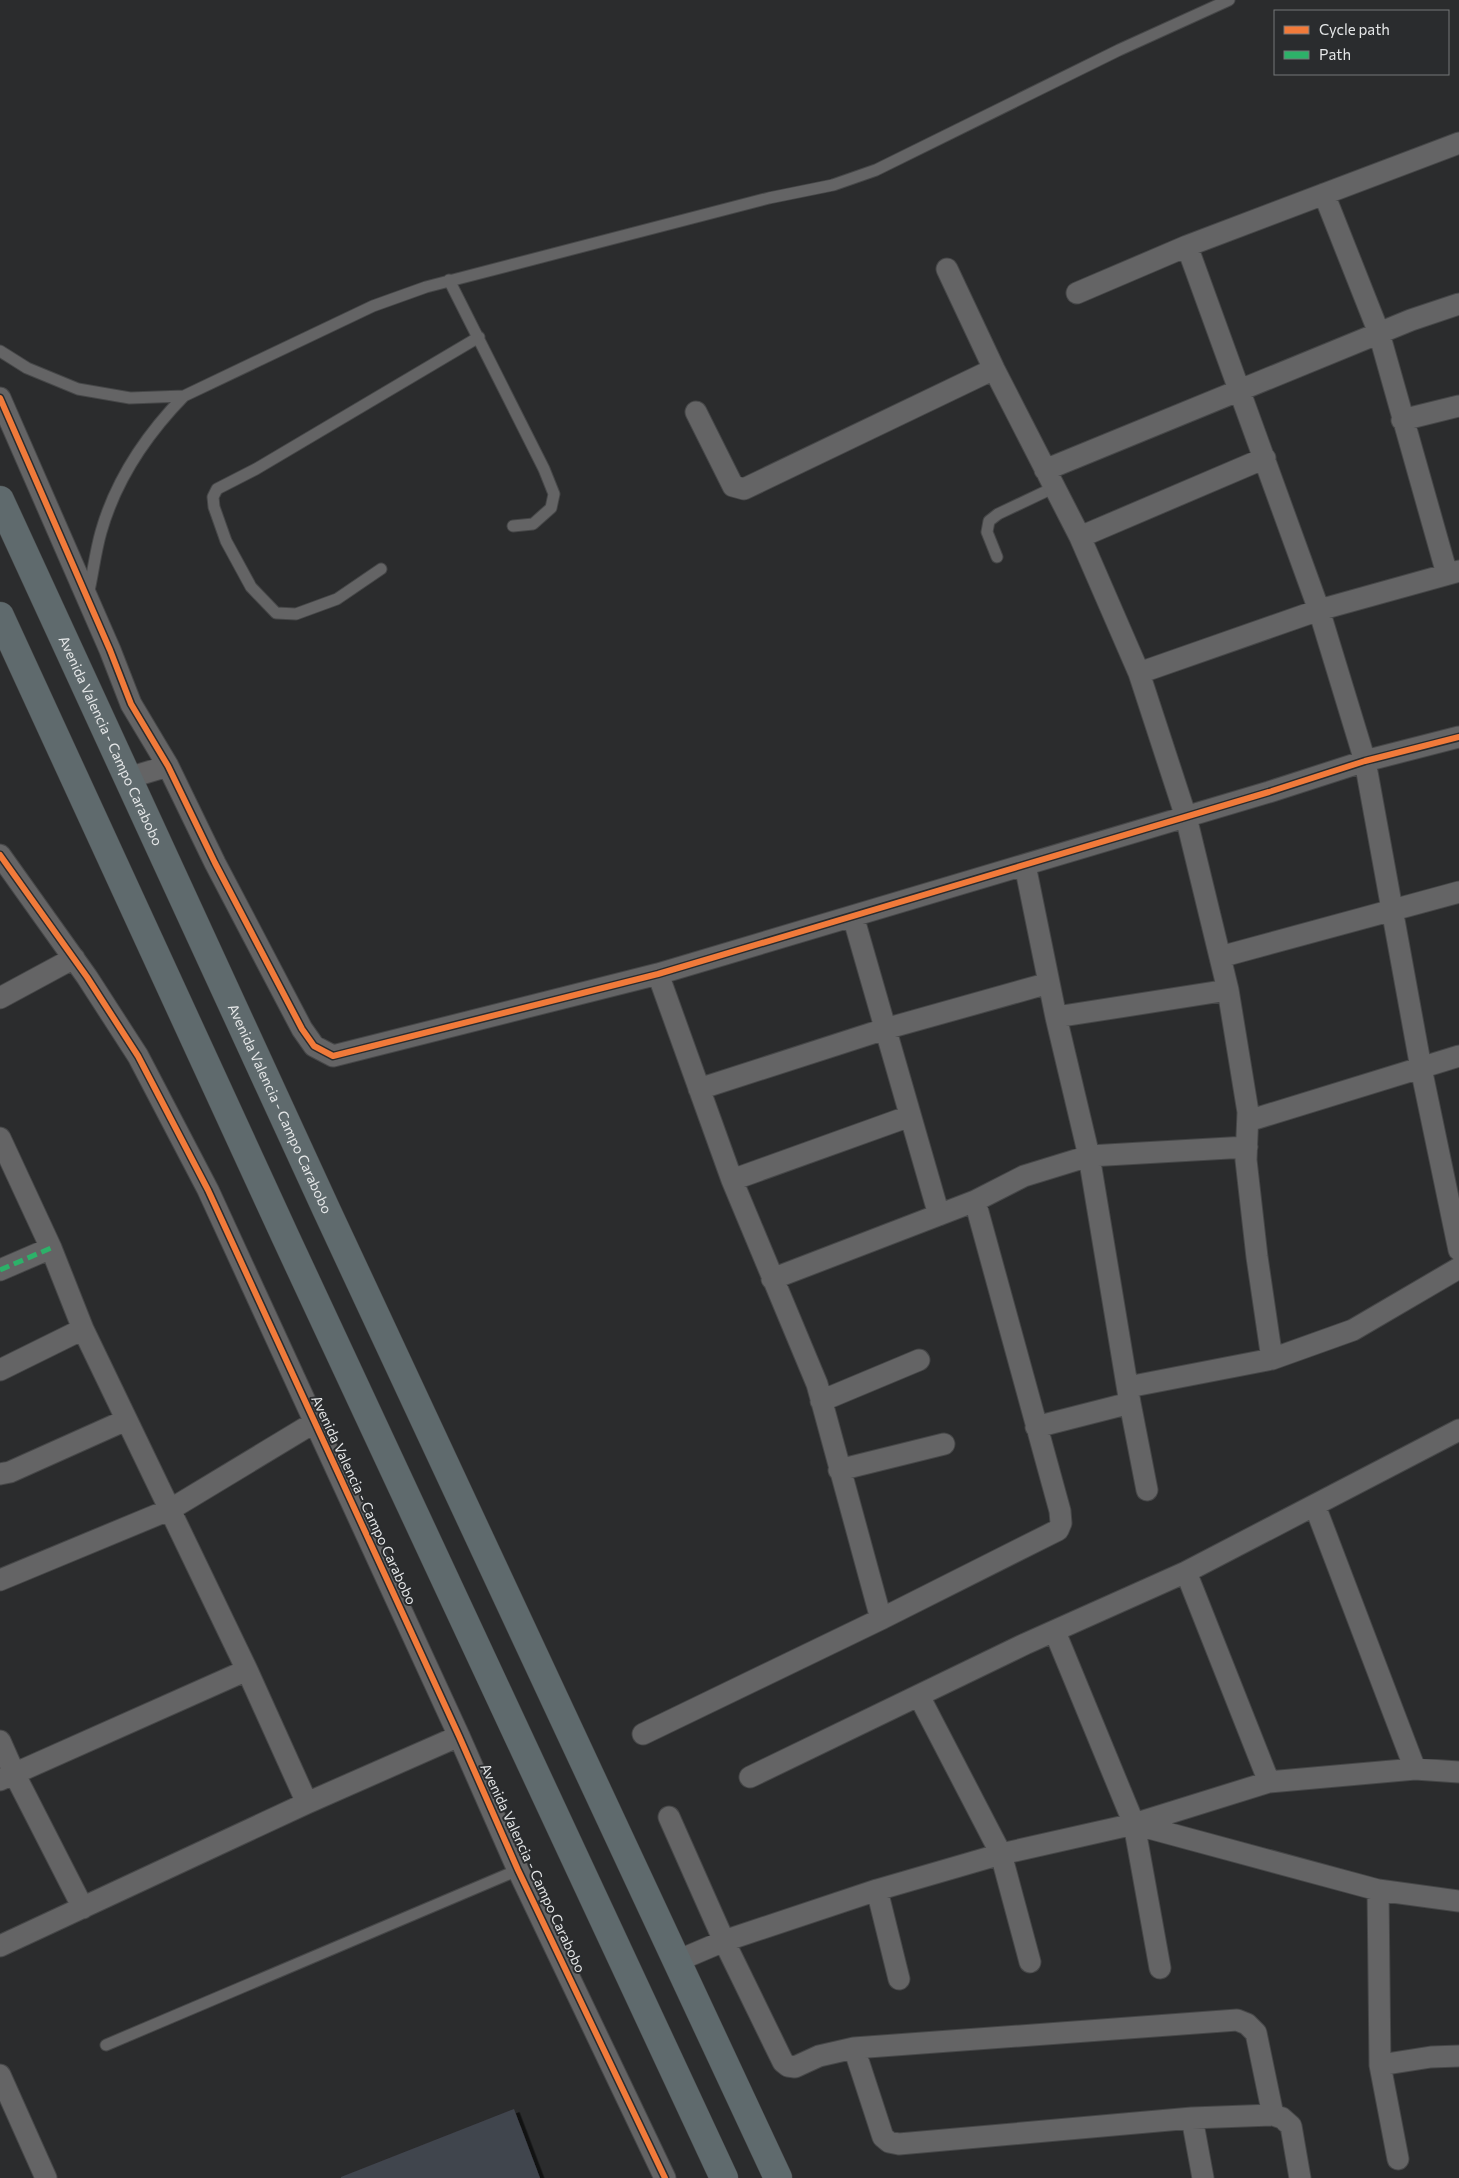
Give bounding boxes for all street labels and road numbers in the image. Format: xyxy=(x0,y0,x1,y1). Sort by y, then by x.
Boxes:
street label: Avenida Valencia - Campo Carabobo xyxy=(56,633,167,848)
street label: Avenida Valencia - Campo Carabobo xyxy=(225,1001,336,1216)
street label: Avenida Valencia - Campo Carabobo xyxy=(308,1392,421,1607)
street label: Avenida Valencia - Campo Carabobo xyxy=(477,1760,590,1975)

